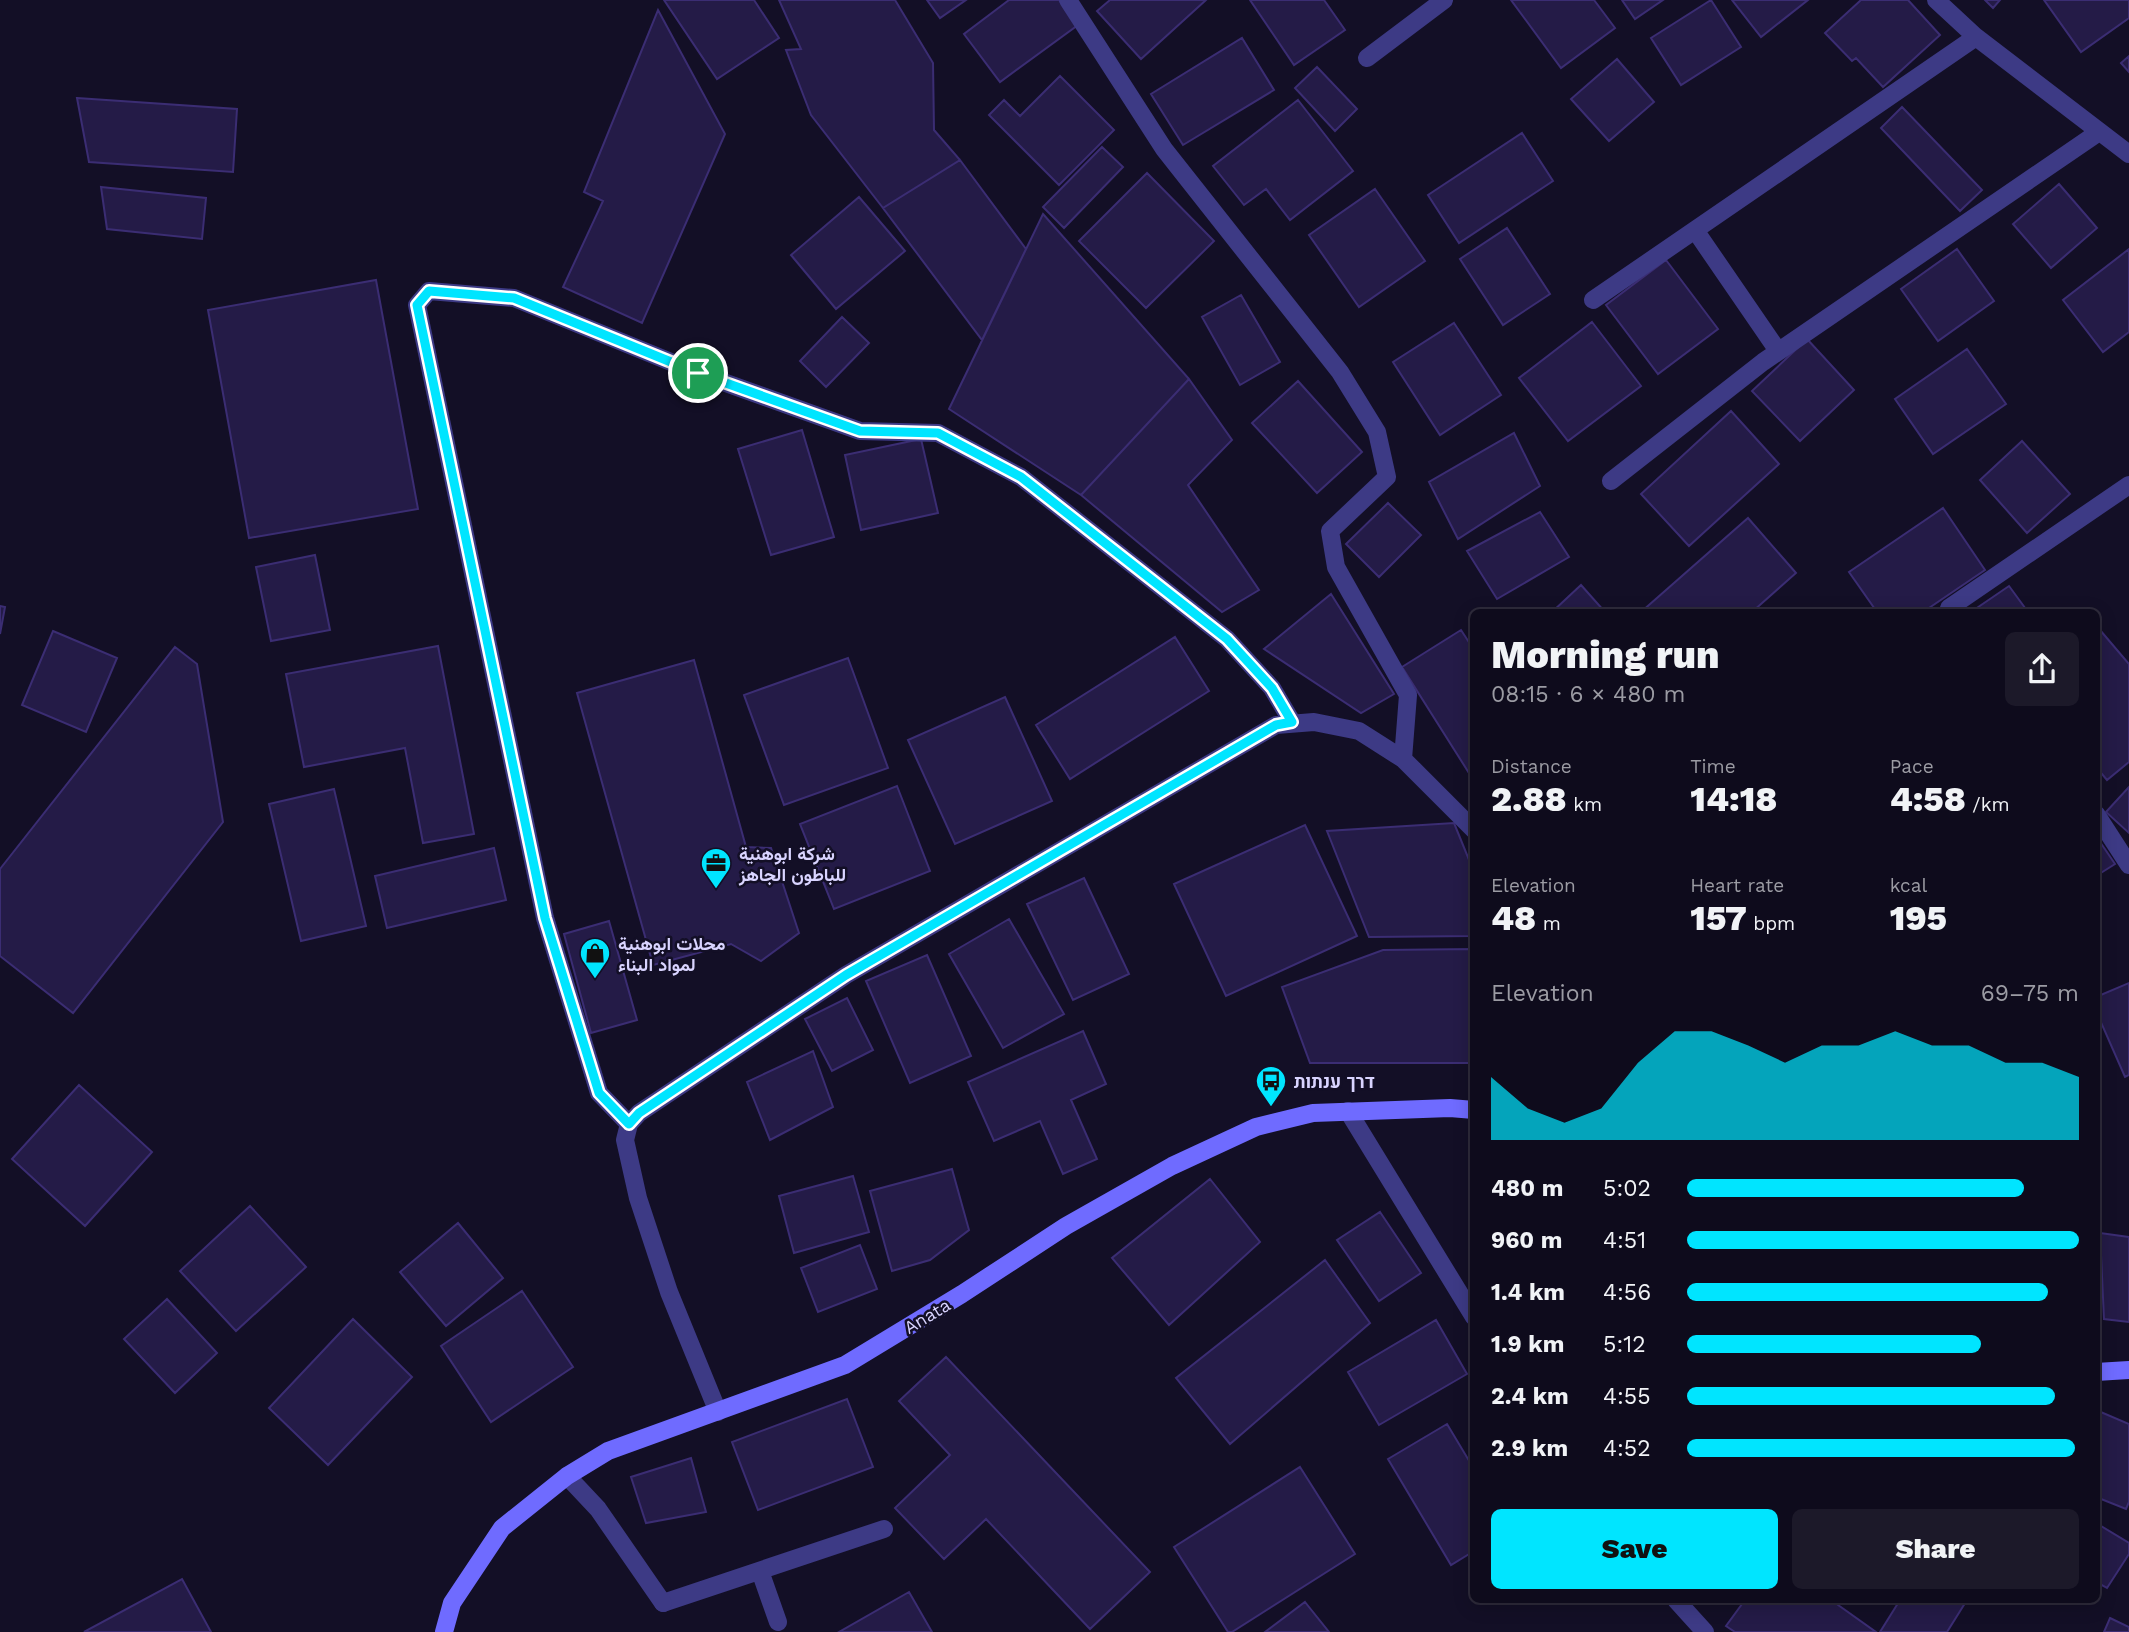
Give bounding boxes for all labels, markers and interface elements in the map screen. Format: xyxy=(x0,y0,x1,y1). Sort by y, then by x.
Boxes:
pin xyxy=(668,343,728,403)
icon: arrive xyxy=(679,354,717,392)
button: share xyxy=(2005,632,2079,706)
text: Morning run xyxy=(1491,633,1720,677)
text: 08:15 · 6 × 480 m xyxy=(1491,681,1685,708)
text: Distance xyxy=(1491,755,1572,778)
text: Time xyxy=(1690,755,1736,778)
text: Pace xyxy=(1890,755,1934,778)
text: 2.88 xyxy=(1491,778,1567,820)
text: 14:18 xyxy=(1690,778,1777,820)
text: 4:58 xyxy=(1890,778,1966,820)
text: km xyxy=(1567,793,1602,816)
text: /km xyxy=(1966,793,2010,816)
place label: شركة ابوهنية للباطون الجاهز xyxy=(738,843,846,886)
office icon: شركة ابوهنية للباطون الجاهز xyxy=(699,846,733,890)
text: Elevation xyxy=(1491,874,1576,897)
text: Heart rate xyxy=(1690,874,1784,897)
text: kcal xyxy=(1890,874,1927,897)
text: 48 xyxy=(1491,897,1536,939)
text: 157 xyxy=(1690,897,1747,939)
text: 195 xyxy=(1890,897,1947,939)
text: m xyxy=(1536,912,1561,935)
text: bpm xyxy=(1747,912,1795,935)
place label: محلات ابوهنية لمواد البناء xyxy=(618,933,726,976)
shop icon: محلات ابوهنية لمواد البناء xyxy=(578,936,612,980)
text: Elevation xyxy=(1491,980,1594,1007)
text: 69–75 m xyxy=(1981,980,2079,1007)
bus stop icon: דרך ענתות xyxy=(1254,1064,1288,1108)
place label: דרך ענתות xyxy=(1294,1071,1375,1092)
text: 480 m xyxy=(1491,1175,1563,1202)
text: 5:02 xyxy=(1603,1175,1651,1202)
text: 960 m xyxy=(1491,1227,1562,1254)
text: 4:51 xyxy=(1603,1227,1646,1254)
text: 1.4 km xyxy=(1491,1279,1565,1306)
text: 4:56 xyxy=(1603,1279,1651,1306)
street label: Anata xyxy=(900,1294,954,1338)
text: 1.9 km xyxy=(1491,1331,1564,1358)
text: 5:12 xyxy=(1603,1331,1646,1358)
text: 2.4 km xyxy=(1491,1383,1569,1410)
text: 4:55 xyxy=(1603,1383,1651,1410)
text: 2.9 km xyxy=(1491,1435,1568,1462)
text: 4:52 xyxy=(1603,1435,1651,1462)
button: Save xyxy=(1491,1509,1778,1589)
button: Share xyxy=(1792,1509,2079,1589)

